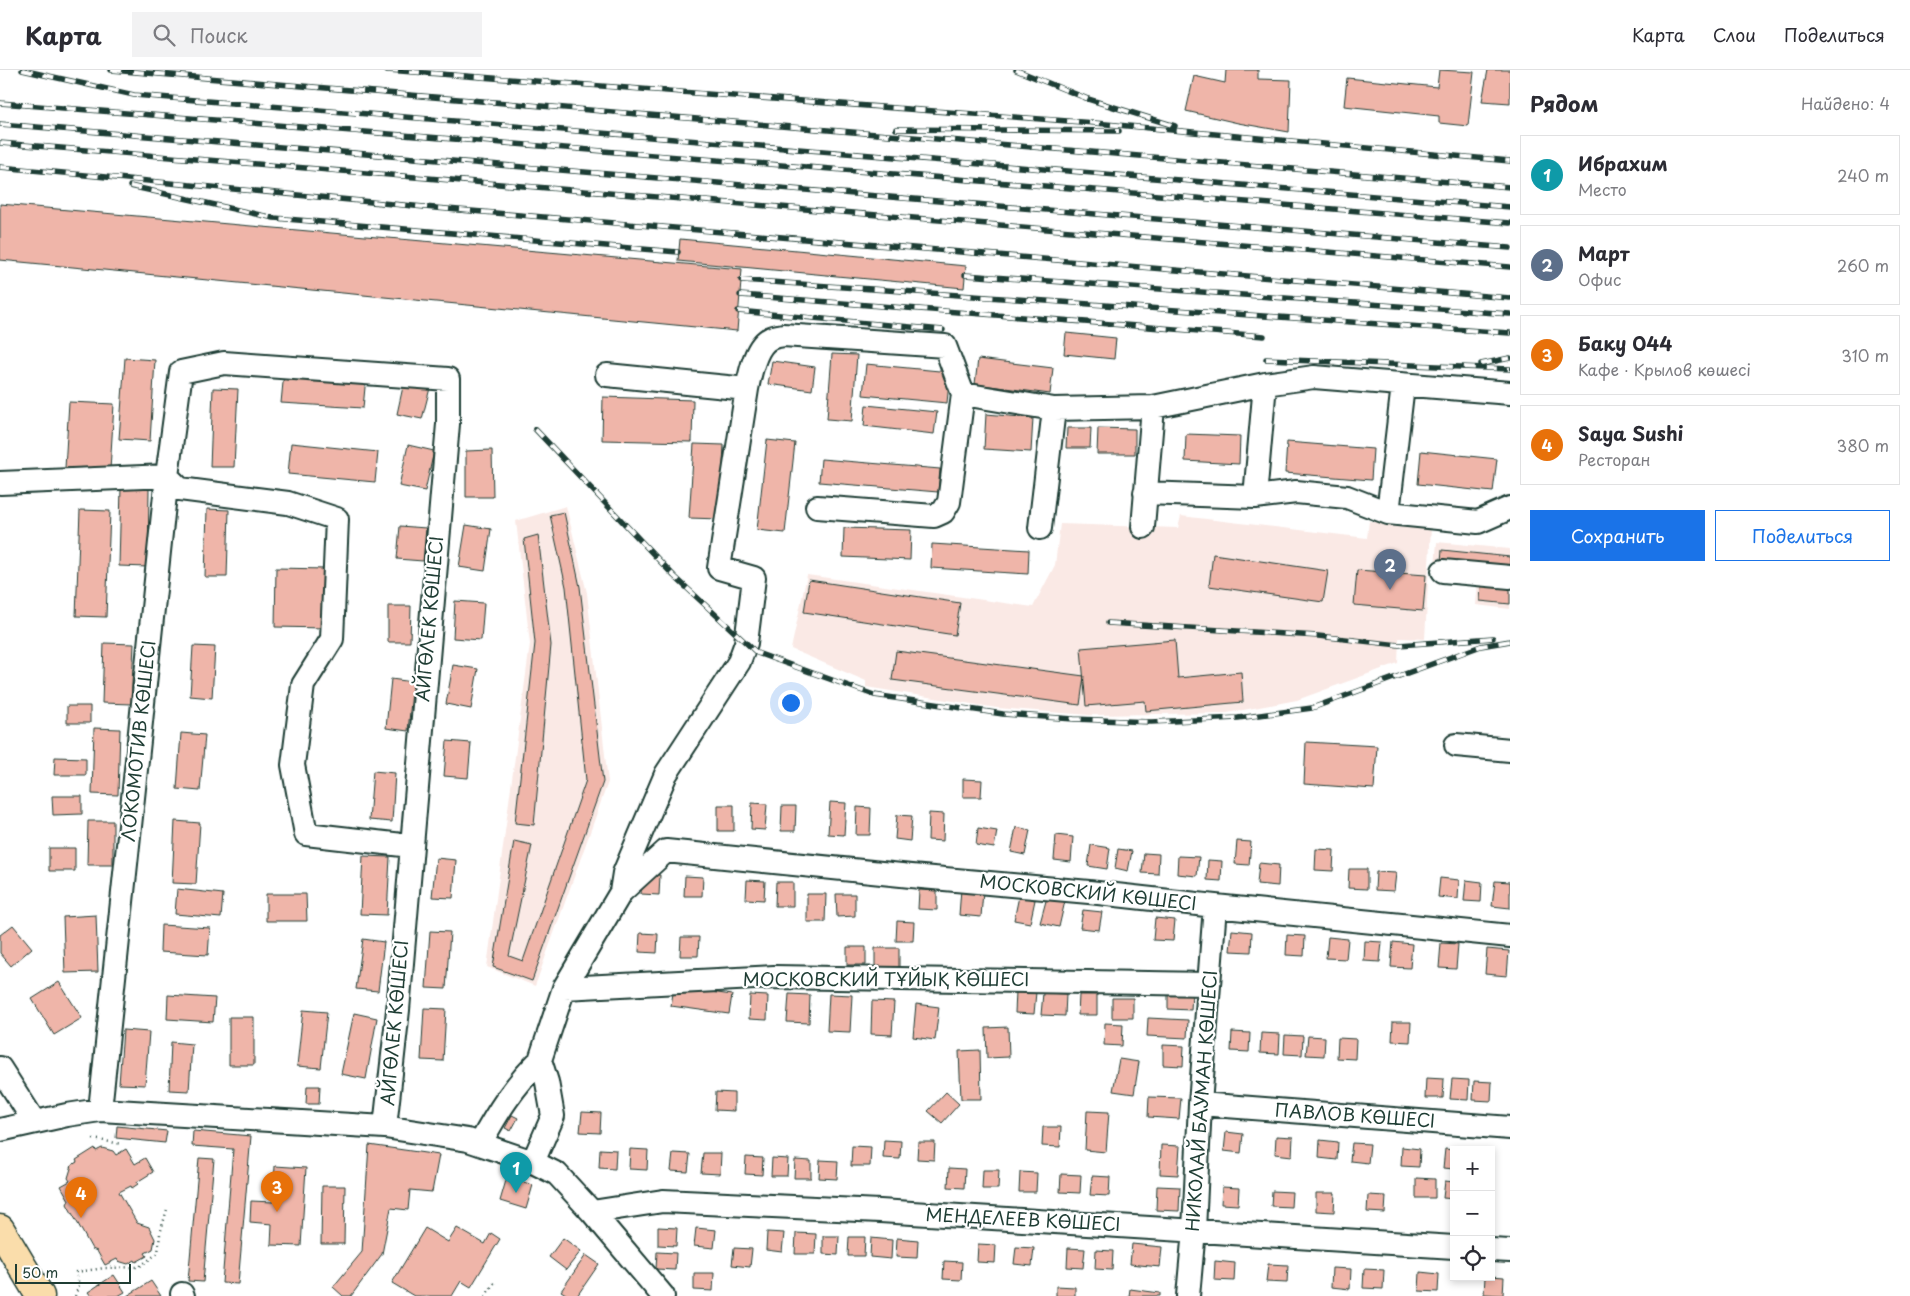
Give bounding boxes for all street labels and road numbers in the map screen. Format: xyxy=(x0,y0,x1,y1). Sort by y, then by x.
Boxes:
street label: АЙГӨЛЕК КӨШЕСІ xyxy=(408,535,449,703)
street label: ЛОКОМОТИВ КӨШЕСІ xyxy=(113,639,162,843)
street label: МОСКОВСКИЙ КӨШЕСІ xyxy=(978,867,1198,916)
street label: АЙГӨЛЕК КӨШЕСІ xyxy=(373,939,414,1107)
street label: МОСКОВСКИЙ ТҰЙЫҚ КӨШЕСІ xyxy=(743,965,1029,992)
street label: НИКОЛАЙ БАУМАН КӨШЕСІ xyxy=(1178,969,1223,1232)
street label: ПАВЛОВ КӨШЕСІ xyxy=(1274,1095,1436,1134)
street label: МЕНДЕЛЕЕВ КӨШЕСІ xyxy=(925,1200,1121,1237)

